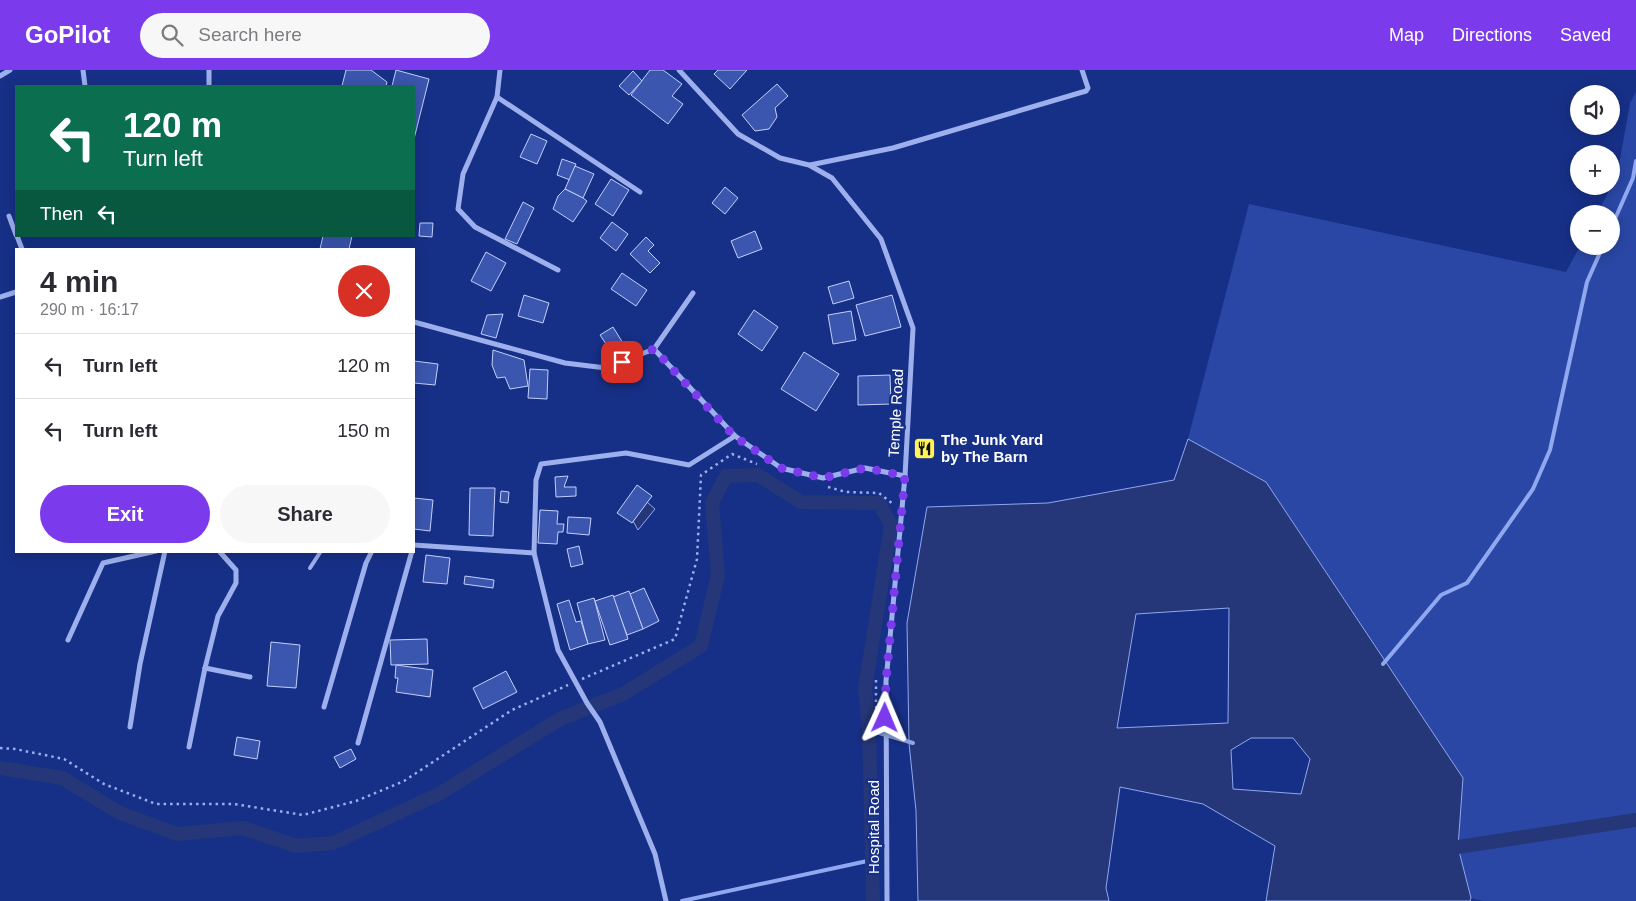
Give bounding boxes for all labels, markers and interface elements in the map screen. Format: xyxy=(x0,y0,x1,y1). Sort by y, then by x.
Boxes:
search box xyxy=(140,13,490,58)
text: GoPilot xyxy=(25,21,110,48)
icon: search xyxy=(158,21,186,49)
text: Search here xyxy=(198,24,302,45)
text: Map xyxy=(1389,25,1424,45)
text: Directions xyxy=(1452,25,1532,45)
text: Saved xyxy=(1560,25,1611,45)
map controls xyxy=(1570,85,1620,255)
button: sound xyxy=(1570,85,1620,135)
icon: left xyxy=(40,105,105,170)
text: 120 m xyxy=(123,105,222,144)
button: + xyxy=(1570,145,1620,195)
text: Turn left xyxy=(123,146,203,171)
icon: left xyxy=(93,200,121,228)
text: Then xyxy=(40,203,83,224)
button: − xyxy=(1570,205,1620,255)
text: 4 min xyxy=(40,265,118,298)
button: close xyxy=(338,265,390,317)
text: 290 m · 16:17 xyxy=(40,301,139,318)
pin xyxy=(601,341,643,383)
icon: arrive xyxy=(608,348,636,376)
icon: left xyxy=(40,352,68,380)
text: Turn left xyxy=(83,355,158,376)
text: 120 m xyxy=(337,355,390,376)
street label: Temple Road xyxy=(885,368,906,458)
icon: left xyxy=(40,417,68,445)
text: Turn left xyxy=(83,420,158,441)
text: 150 m xyxy=(337,420,390,441)
place label: The Junk Yard by The Barn xyxy=(941,431,1043,465)
restaurant icon: The Junk Yard by The Barn xyxy=(913,437,937,461)
button: Exit xyxy=(40,485,210,543)
button: Share xyxy=(220,485,390,543)
position arrow xyxy=(858,691,910,743)
street label: Hospital Road xyxy=(865,780,882,874)

